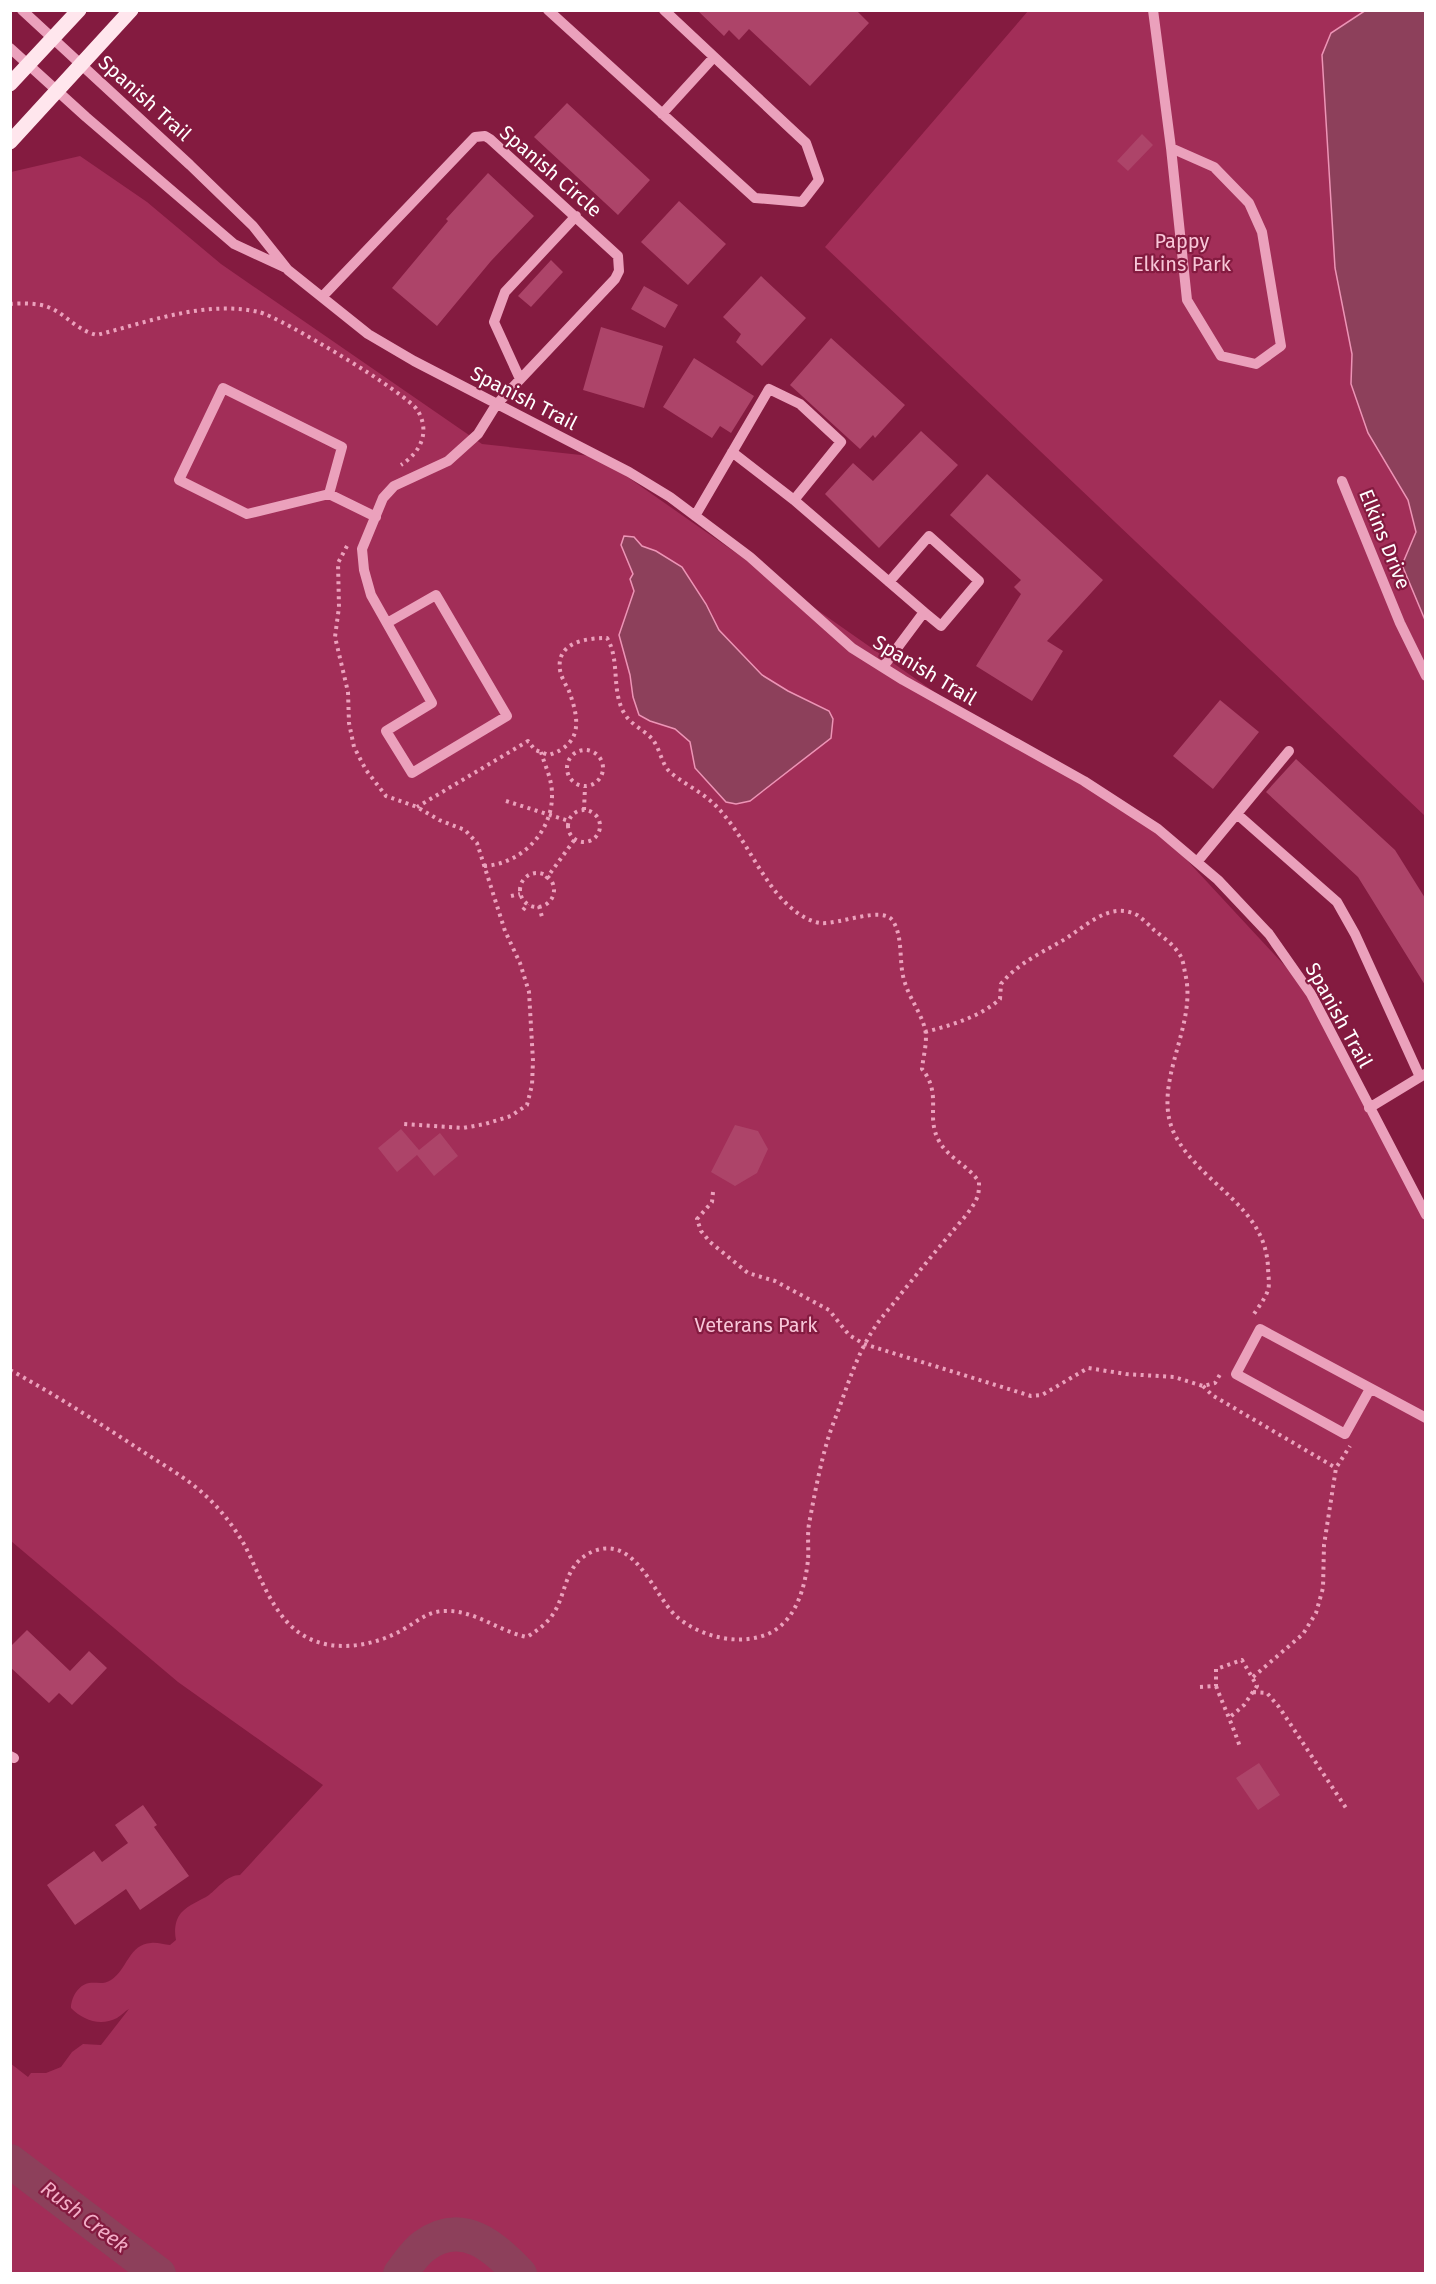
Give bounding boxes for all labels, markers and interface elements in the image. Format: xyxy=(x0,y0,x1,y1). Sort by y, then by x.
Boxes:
street label: Spanish Trail xyxy=(94,50,196,146)
street label: Spanish Circle xyxy=(495,120,607,222)
park label: Pappy Elkins Park xyxy=(1133,229,1232,276)
street label: Spanish Trail xyxy=(467,361,581,435)
street label: Elkins Drive xyxy=(1354,486,1416,592)
street label: Spanish Trail xyxy=(869,630,981,710)
street label: Spanish Trail xyxy=(1300,958,1378,1072)
park label: Veterans Park xyxy=(695,1313,818,1337)
water label: Rush Creek xyxy=(36,2175,134,2259)

